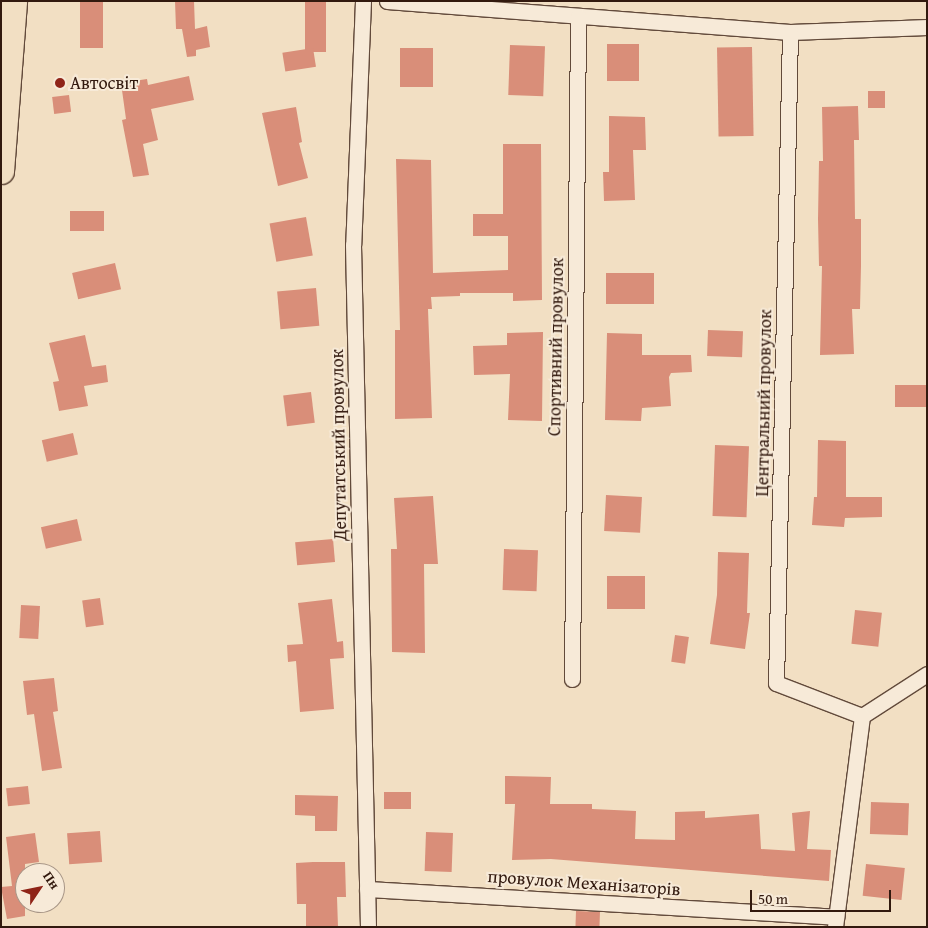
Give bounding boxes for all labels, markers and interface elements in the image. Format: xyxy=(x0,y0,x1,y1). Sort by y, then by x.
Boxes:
place label: Автосвіт xyxy=(70,72,138,94)
marker: Автосвіт xyxy=(54,77,66,89)
street label: Спортивний провулок xyxy=(544,258,568,436)
street label: Центральний провулок xyxy=(752,309,776,497)
street label: Депутатський провулок xyxy=(327,349,351,541)
north arrow xyxy=(15,863,65,913)
street label: провулок Механізаторів xyxy=(487,865,681,901)
text: Пн xyxy=(38,867,65,893)
scale bar xyxy=(753,880,894,912)
text: 50 m xyxy=(758,888,788,909)

